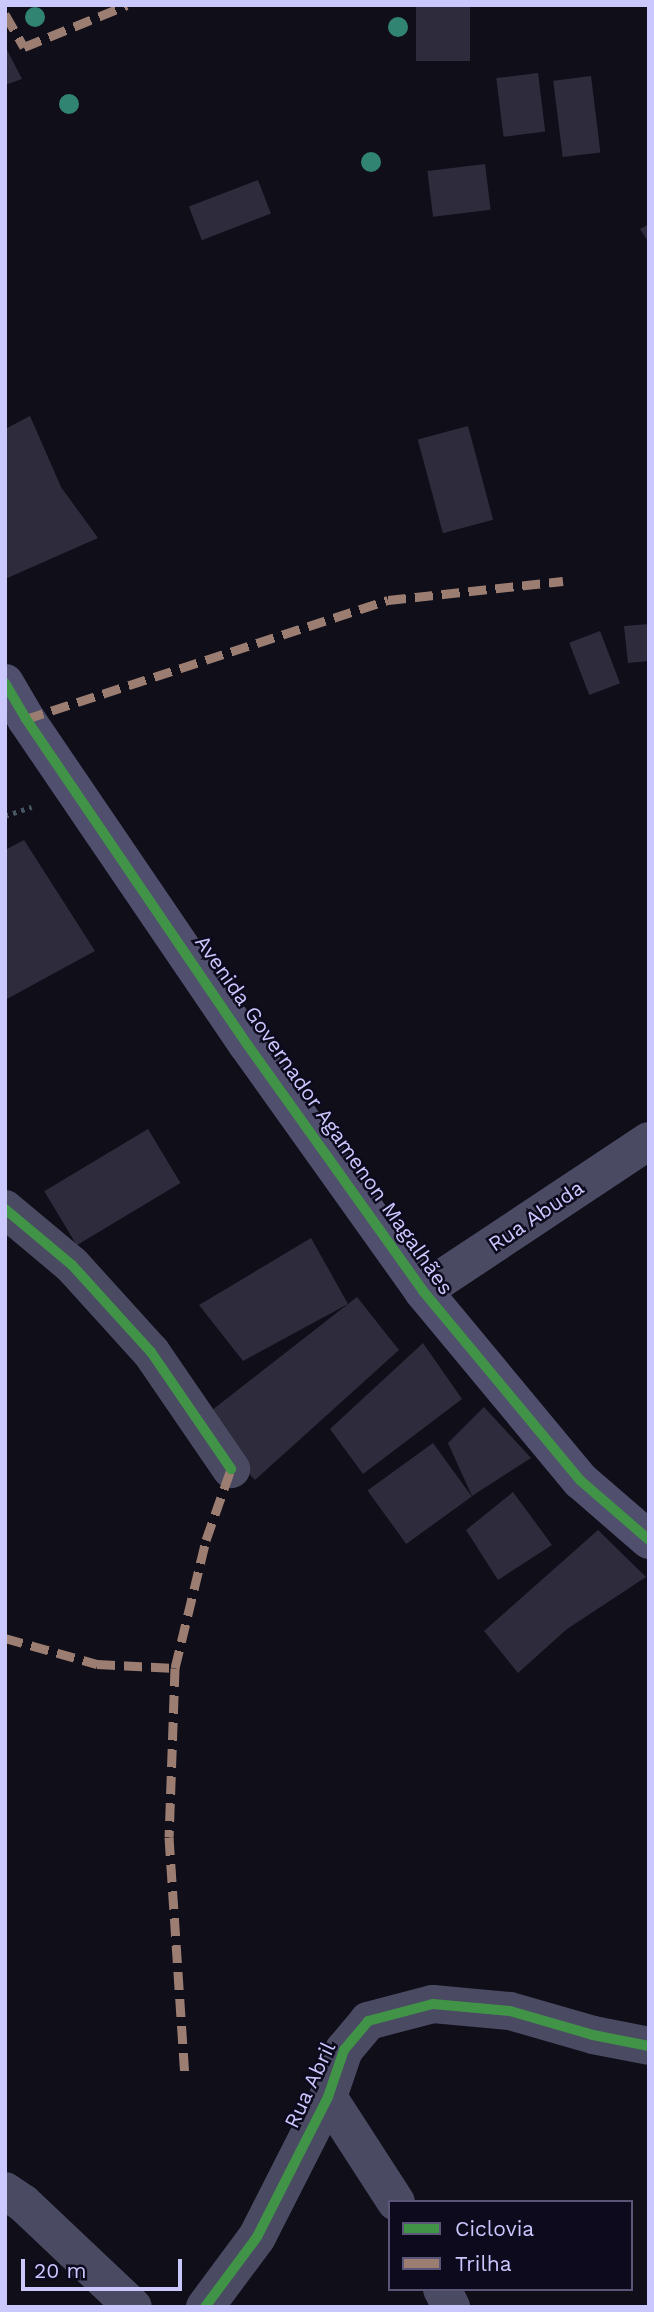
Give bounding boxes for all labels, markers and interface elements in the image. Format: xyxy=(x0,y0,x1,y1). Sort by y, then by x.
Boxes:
street label: Avenida Governador Agamenon Magalhães xyxy=(189,930,459,1300)
street label: Rua Abuda xyxy=(483,1175,589,1257)
street label: Rua Abril xyxy=(279,2037,341,2133)
legend xyxy=(388,2200,633,2291)
text: Ciclovia xyxy=(455,2216,534,2241)
scale bar xyxy=(24,2246,186,2290)
text: Trilha xyxy=(455,2251,512,2276)
text: 20 m xyxy=(34,2258,86,2283)

